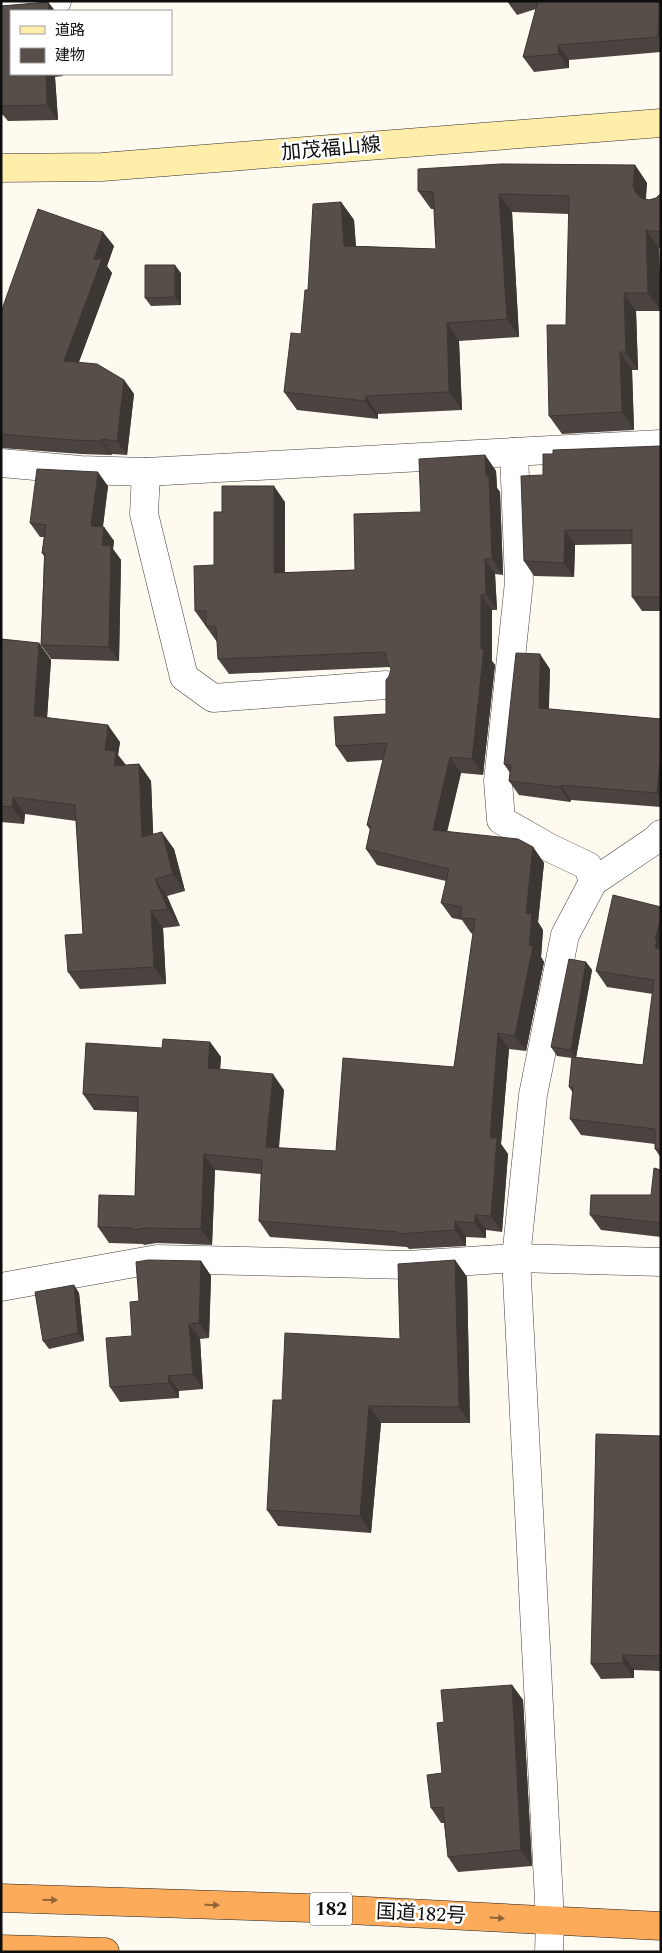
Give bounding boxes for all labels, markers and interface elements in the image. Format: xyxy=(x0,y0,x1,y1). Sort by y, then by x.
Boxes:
legend xyxy=(10,10,172,75)
text: 道路 xyxy=(55,19,85,42)
text: 建物 xyxy=(55,44,85,67)
street label: 加茂福山線 xyxy=(280,130,382,168)
road number: 182 xyxy=(310,1892,352,1926)
one-way arrow xyxy=(42,1896,58,1904)
street label: 国道182号 xyxy=(375,1897,467,1931)
one-way arrow xyxy=(205,1901,221,1909)
one-way arrow xyxy=(489,1915,505,1923)

